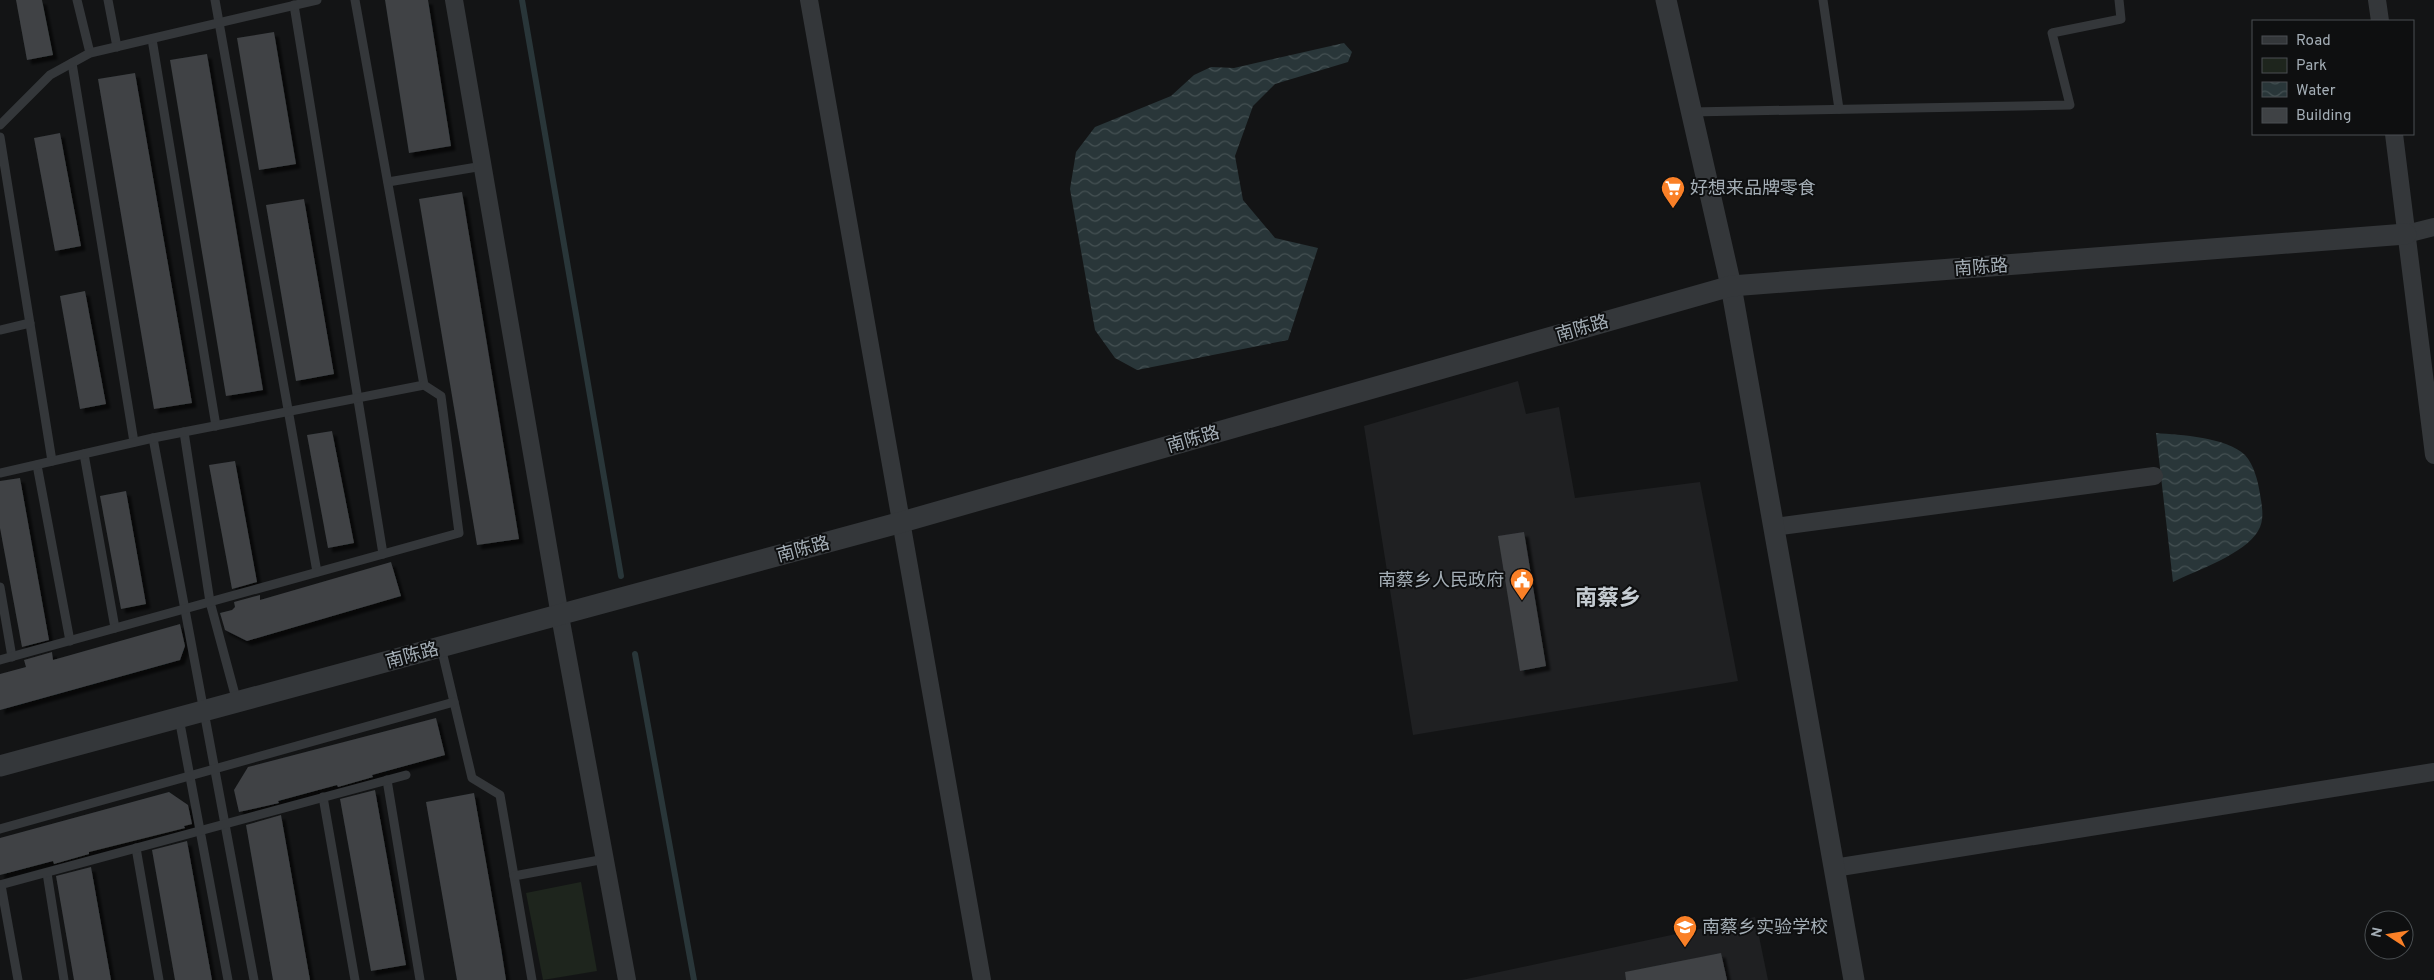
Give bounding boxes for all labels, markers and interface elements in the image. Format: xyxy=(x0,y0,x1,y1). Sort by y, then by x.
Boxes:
legend xyxy=(2252,20,2414,135)
text: Road xyxy=(2296,32,2331,51)
text: Park xyxy=(2296,57,2327,76)
text: Water xyxy=(2296,82,2336,101)
text: Building xyxy=(2296,107,2351,126)
supermarket icon: 好想来品牌零食 xyxy=(1660,175,1686,209)
place label: 好想来品牌零食 xyxy=(1690,178,1816,201)
street label: 南陈路 xyxy=(1953,255,2009,282)
street label: 南陈路 xyxy=(1553,311,1612,348)
street label: 南陈路 xyxy=(1164,422,1223,459)
street label: 南陈路 xyxy=(774,532,832,569)
public building icon: 南蔡乡人民政府 xyxy=(1509,567,1535,601)
place label: 南蔡乡人民政府 xyxy=(1378,570,1504,593)
district label: 南蔡乡 xyxy=(1575,586,1641,613)
street label: 南陈路 xyxy=(383,638,441,675)
north arrow xyxy=(2364,910,2414,960)
school or university icon: 南蔡乡实验学校 xyxy=(1672,914,1698,948)
place label: 南蔡乡实验学校 xyxy=(1702,917,1828,940)
text: N xyxy=(2368,926,2387,939)

